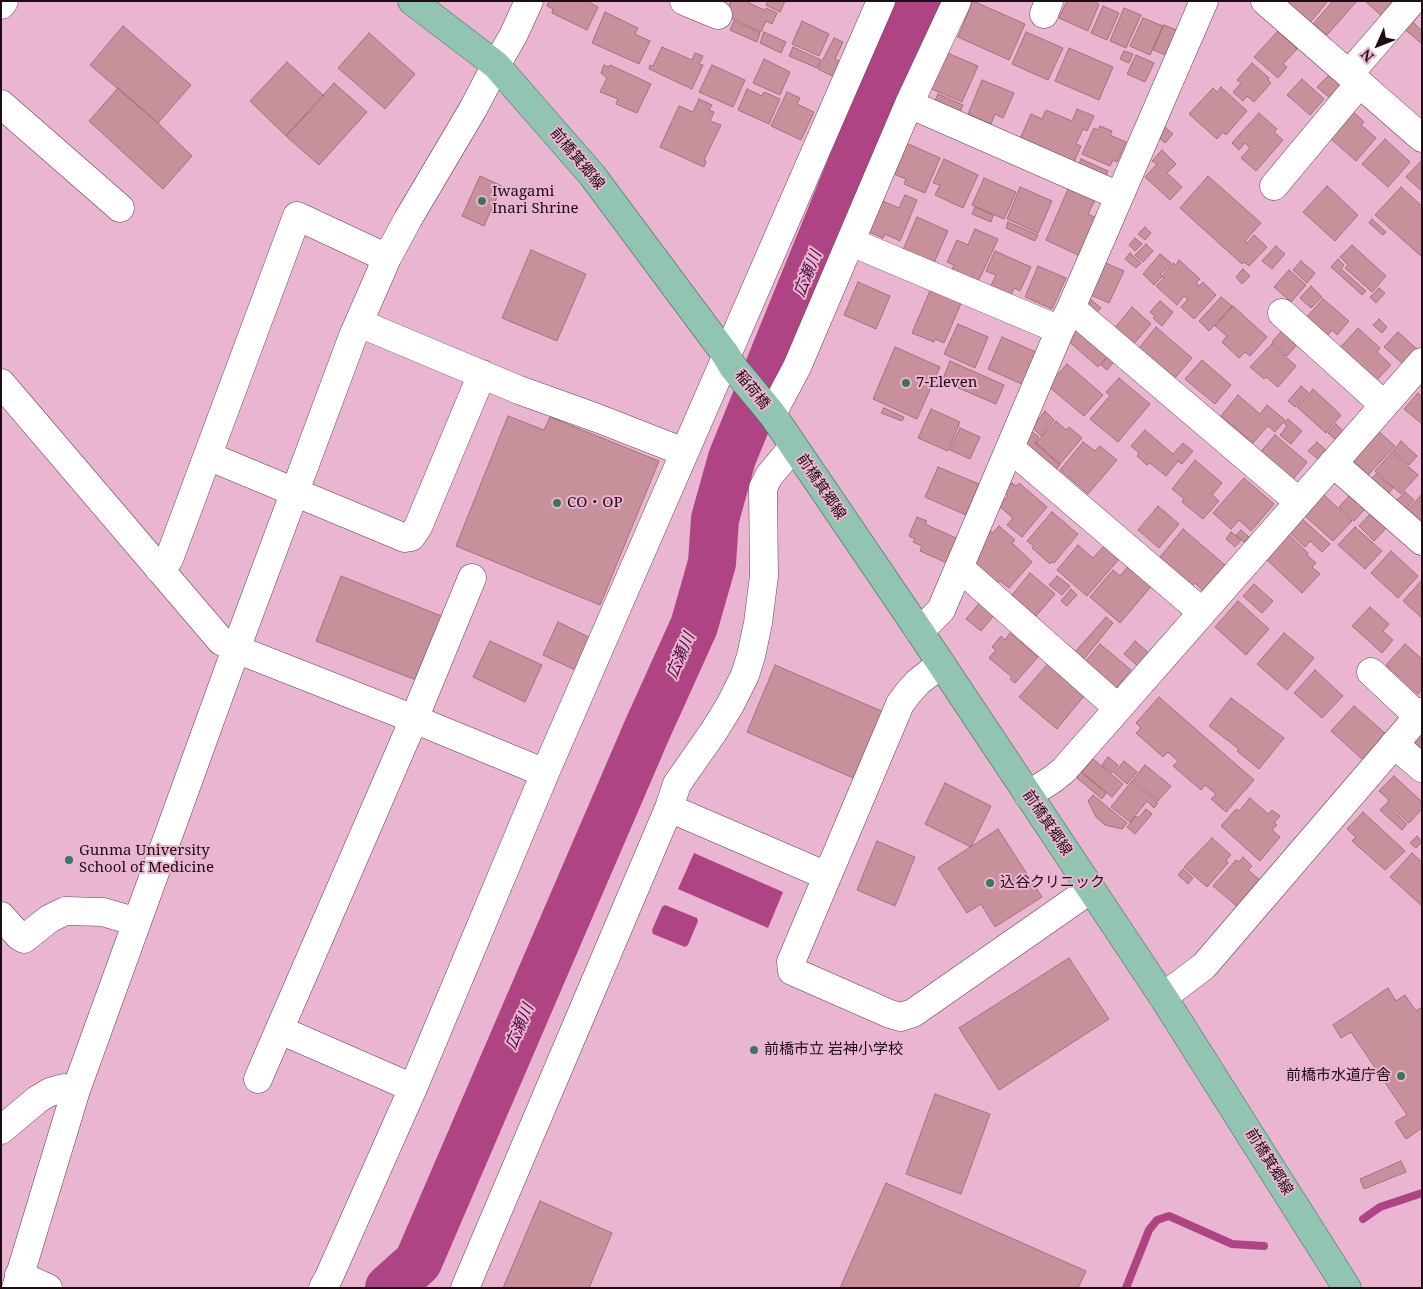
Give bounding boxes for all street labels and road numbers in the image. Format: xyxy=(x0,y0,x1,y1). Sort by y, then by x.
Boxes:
street label: 前橋箕郷線 xyxy=(546,124,608,194)
street label: 稲荷橋 xyxy=(731,367,773,413)
street label: 前橋箕郷線 xyxy=(793,451,849,523)
street label: 前橋箕郷線 xyxy=(1019,787,1075,859)
street label: 前橋箕郷線 xyxy=(1241,1125,1297,1199)

